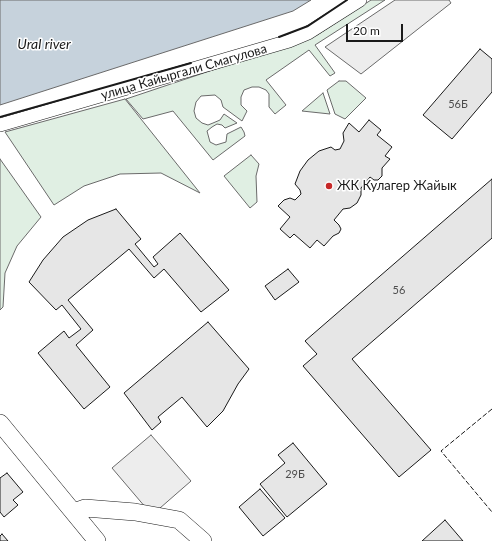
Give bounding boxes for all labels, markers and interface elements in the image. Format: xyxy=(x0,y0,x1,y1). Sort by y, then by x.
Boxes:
scale bar xyxy=(348,16,405,42)
text: 20 m xyxy=(353,23,380,38)
water label: Ural river xyxy=(17,36,71,52)
street label: улица Кайыргали Смагулова xyxy=(99,41,269,103)
house number: 56Б xyxy=(448,97,468,111)
place label: ЖК Кулагер Жайык xyxy=(337,178,457,194)
marker: ЖК Кулагер Жайык xyxy=(324,181,334,191)
house number: 56 xyxy=(393,283,405,297)
house number: 29Б xyxy=(285,467,305,481)

